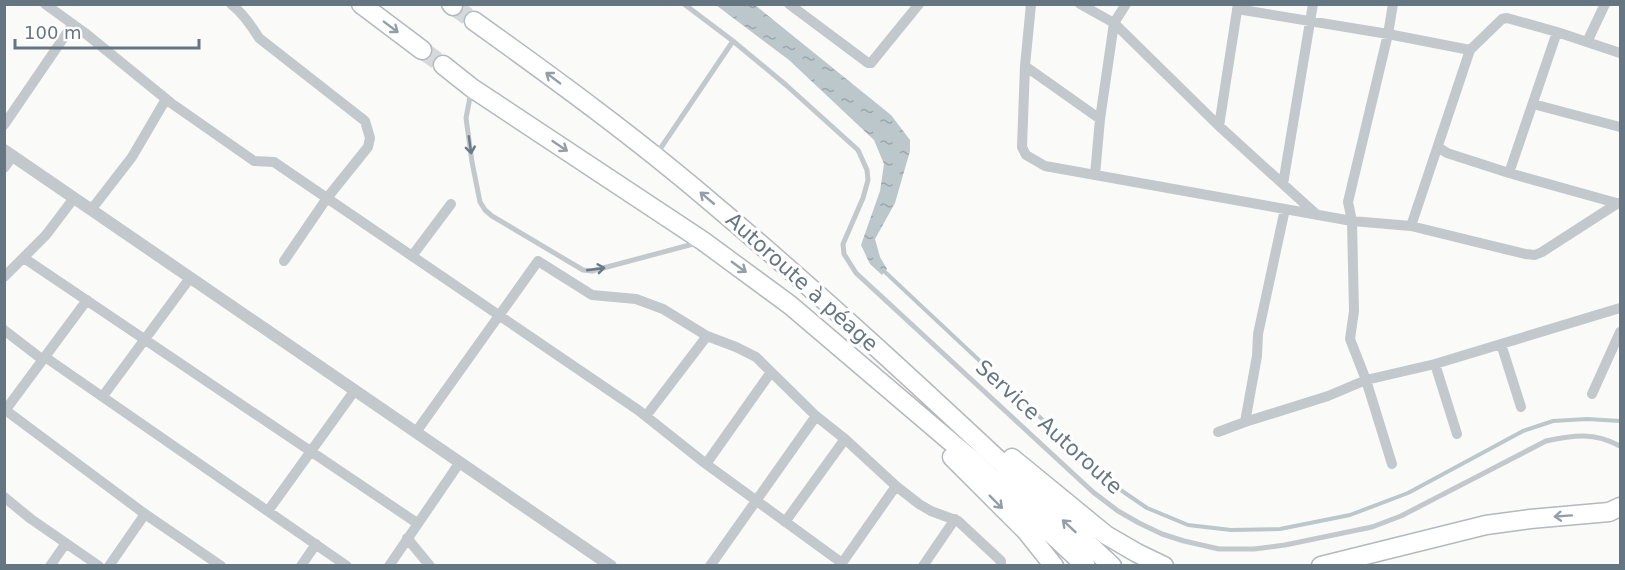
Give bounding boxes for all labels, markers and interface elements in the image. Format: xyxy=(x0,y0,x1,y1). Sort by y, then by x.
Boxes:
scale bar xyxy=(15,12,200,50)
one-way arrow xyxy=(383,21,399,34)
text: 100 m xyxy=(24,22,82,43)
one-way arrow xyxy=(545,72,561,85)
one-way arrow xyxy=(464,135,475,155)
one-way arrow xyxy=(551,140,568,152)
one-way arrow xyxy=(699,192,715,205)
street label: Autoroute à péage xyxy=(721,208,883,356)
one-way arrow xyxy=(730,261,746,274)
one-way arrow xyxy=(585,263,605,274)
street label: Service Autoroute xyxy=(971,355,1127,499)
one-way arrow xyxy=(989,494,1004,509)
one-way arrow xyxy=(1554,511,1574,522)
one-way arrow xyxy=(1062,519,1077,533)

